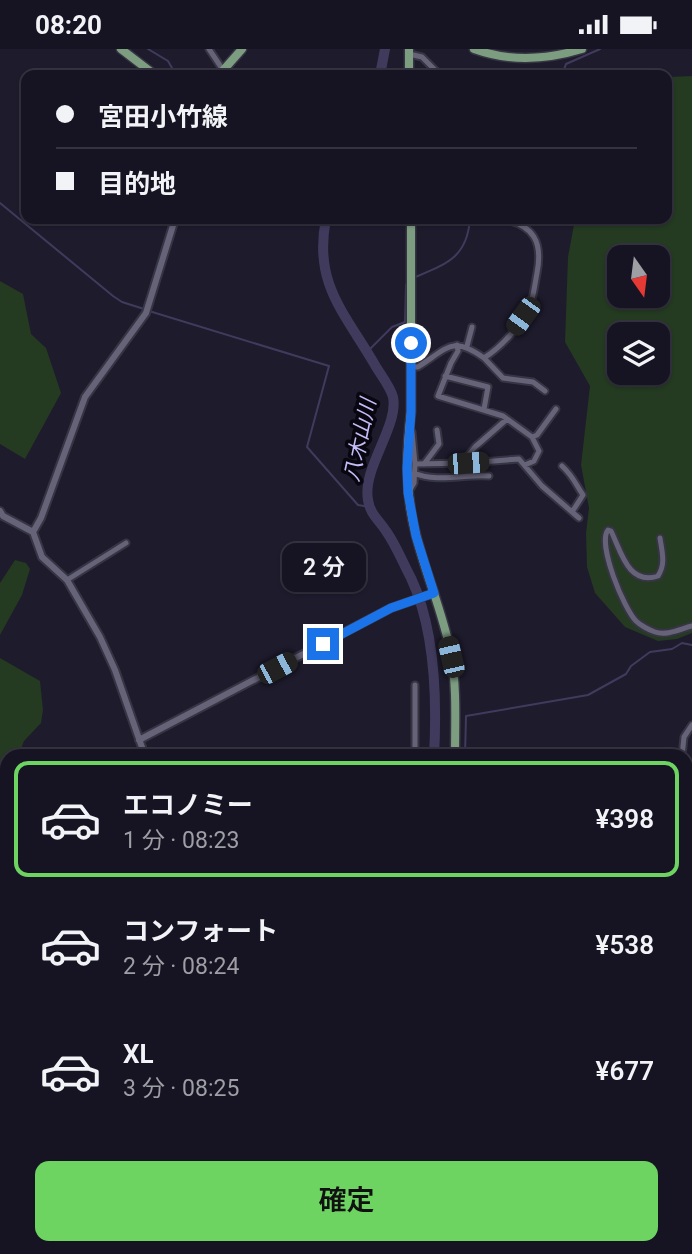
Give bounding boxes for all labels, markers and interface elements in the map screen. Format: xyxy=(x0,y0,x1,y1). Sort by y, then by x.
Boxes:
text: 08:20 xyxy=(35,10,102,40)
text: 宮田小竹線 xyxy=(98,102,228,132)
text: 目的地 xyxy=(98,169,176,199)
north arrow xyxy=(607,245,670,308)
map controls xyxy=(607,245,670,385)
car xyxy=(503,293,544,339)
button: layers xyxy=(607,322,670,385)
route start xyxy=(395,327,427,359)
water label: 八木山川 xyxy=(340,394,381,484)
car xyxy=(447,451,490,475)
callout: 2 分 xyxy=(281,543,365,591)
text: 2 分 xyxy=(303,554,345,581)
route end xyxy=(307,628,339,660)
car xyxy=(437,634,466,680)
car xyxy=(254,649,301,687)
icon: car xyxy=(39,788,102,851)
text: エコノミー xyxy=(123,790,253,820)
text: ¥398 xyxy=(596,804,654,834)
text: 1 分 · 08:23 xyxy=(123,827,239,854)
icon: car xyxy=(39,914,102,977)
text: コンフォート xyxy=(123,916,278,946)
text: ¥538 xyxy=(596,930,654,960)
text: 2 分 · 08:24 xyxy=(123,953,239,980)
text: XL xyxy=(123,1039,154,1069)
icon: car xyxy=(39,1040,102,1103)
text: ¥677 xyxy=(596,1056,654,1086)
text: 3 分 · 08:25 xyxy=(123,1075,239,1102)
button: 確定 xyxy=(35,1161,658,1241)

